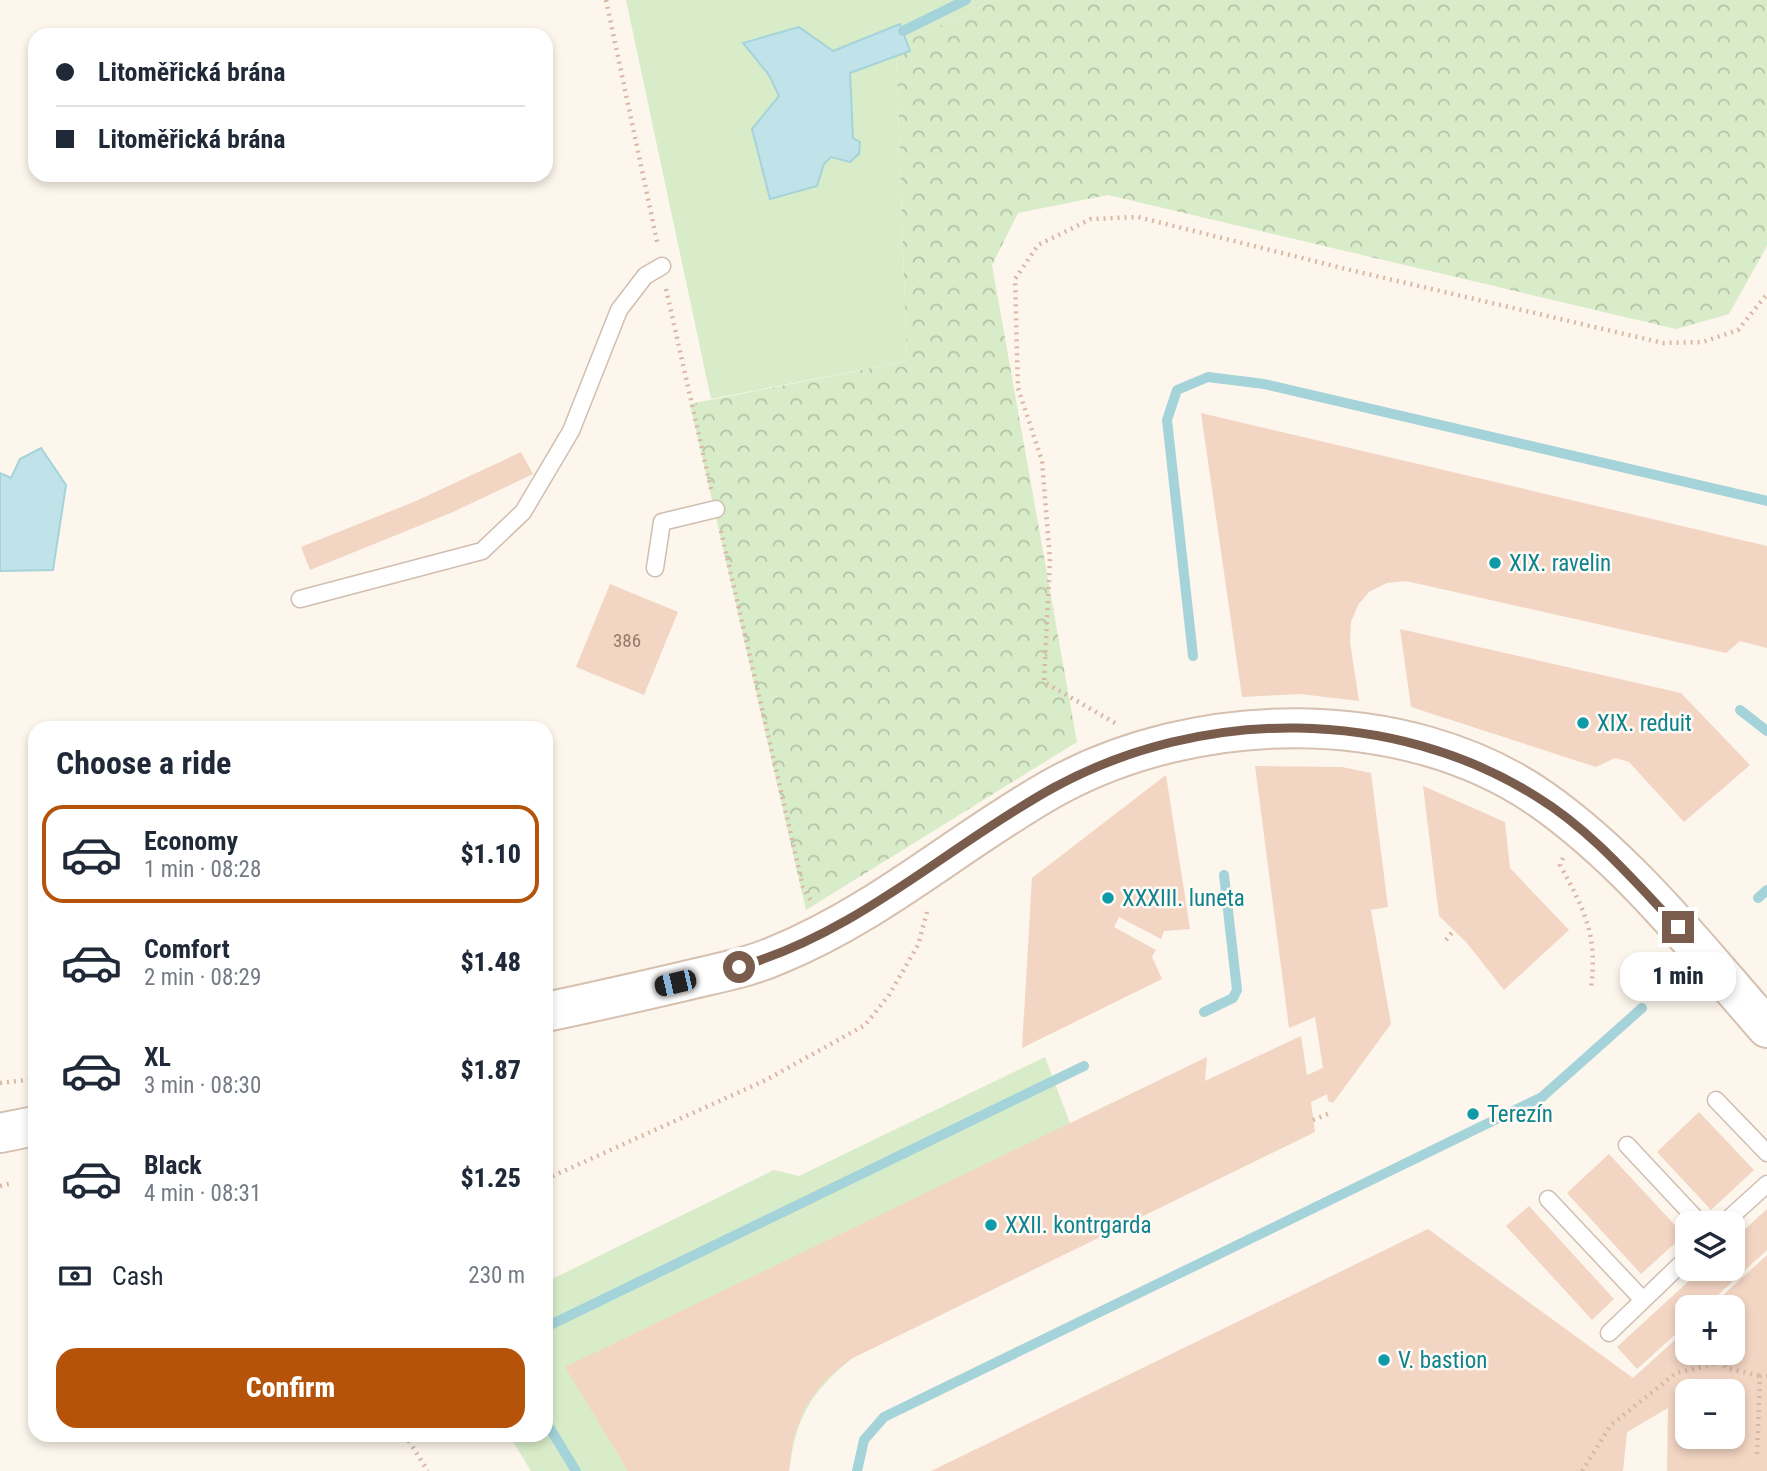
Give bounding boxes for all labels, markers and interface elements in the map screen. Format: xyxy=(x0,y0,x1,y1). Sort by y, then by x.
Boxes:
text: Litoměřická brána xyxy=(98,57,285,87)
text: Litoměřická brána xyxy=(98,124,285,154)
place label: XIX. ravelin xyxy=(1509,550,1611,577)
marker: XIX. ravelin xyxy=(1487,555,1503,571)
house number: 386 xyxy=(613,629,641,652)
place label: XIX. reduit xyxy=(1597,710,1692,737)
marker: XIX. reduit xyxy=(1575,715,1591,731)
text: Choose a ride xyxy=(56,744,231,782)
icon: car xyxy=(60,823,123,886)
text: Economy xyxy=(144,826,238,856)
text: $1.10 xyxy=(460,839,521,869)
text: 1 min · 08:28 xyxy=(144,856,261,883)
place label: XXXIII. luneta xyxy=(1122,885,1245,912)
marker: XXXIII. luneta xyxy=(1100,890,1116,906)
route end xyxy=(1662,911,1694,943)
icon: car xyxy=(60,931,123,994)
text: Comfort xyxy=(144,934,230,964)
text: $1.48 xyxy=(460,947,521,977)
route start xyxy=(723,951,755,983)
callout: 1 min xyxy=(1620,951,1736,1000)
text: 1 min xyxy=(1652,963,1704,990)
text: 2 min · 08:29 xyxy=(144,964,261,991)
car xyxy=(653,968,698,998)
icon: car xyxy=(60,1039,123,1102)
text: XL xyxy=(144,1042,171,1072)
text: $1.87 xyxy=(460,1055,521,1085)
text: 3 min · 08:30 xyxy=(144,1072,261,1099)
place label: Terezín xyxy=(1487,1101,1553,1128)
marker: Terezín xyxy=(1465,1106,1481,1122)
icon: car xyxy=(60,1147,123,1210)
text: Black xyxy=(144,1150,202,1180)
text: $1.25 xyxy=(460,1163,521,1193)
text: 4 min · 08:31 xyxy=(144,1180,261,1207)
map controls xyxy=(1675,1211,1745,1449)
button: layers xyxy=(1675,1211,1745,1281)
place label: XXII. kontrgarda xyxy=(1005,1212,1151,1239)
marker: XXII. kontrgarda xyxy=(983,1217,999,1233)
icon: cash xyxy=(56,1257,94,1295)
text: Cash xyxy=(112,1261,164,1291)
text: 230 m xyxy=(468,1262,525,1289)
button: + xyxy=(1675,1295,1745,1365)
place label: V. bastion xyxy=(1398,1347,1487,1374)
button: Confirm xyxy=(56,1348,525,1428)
marker: V. bastion xyxy=(1376,1352,1392,1368)
button: − xyxy=(1675,1379,1745,1449)

